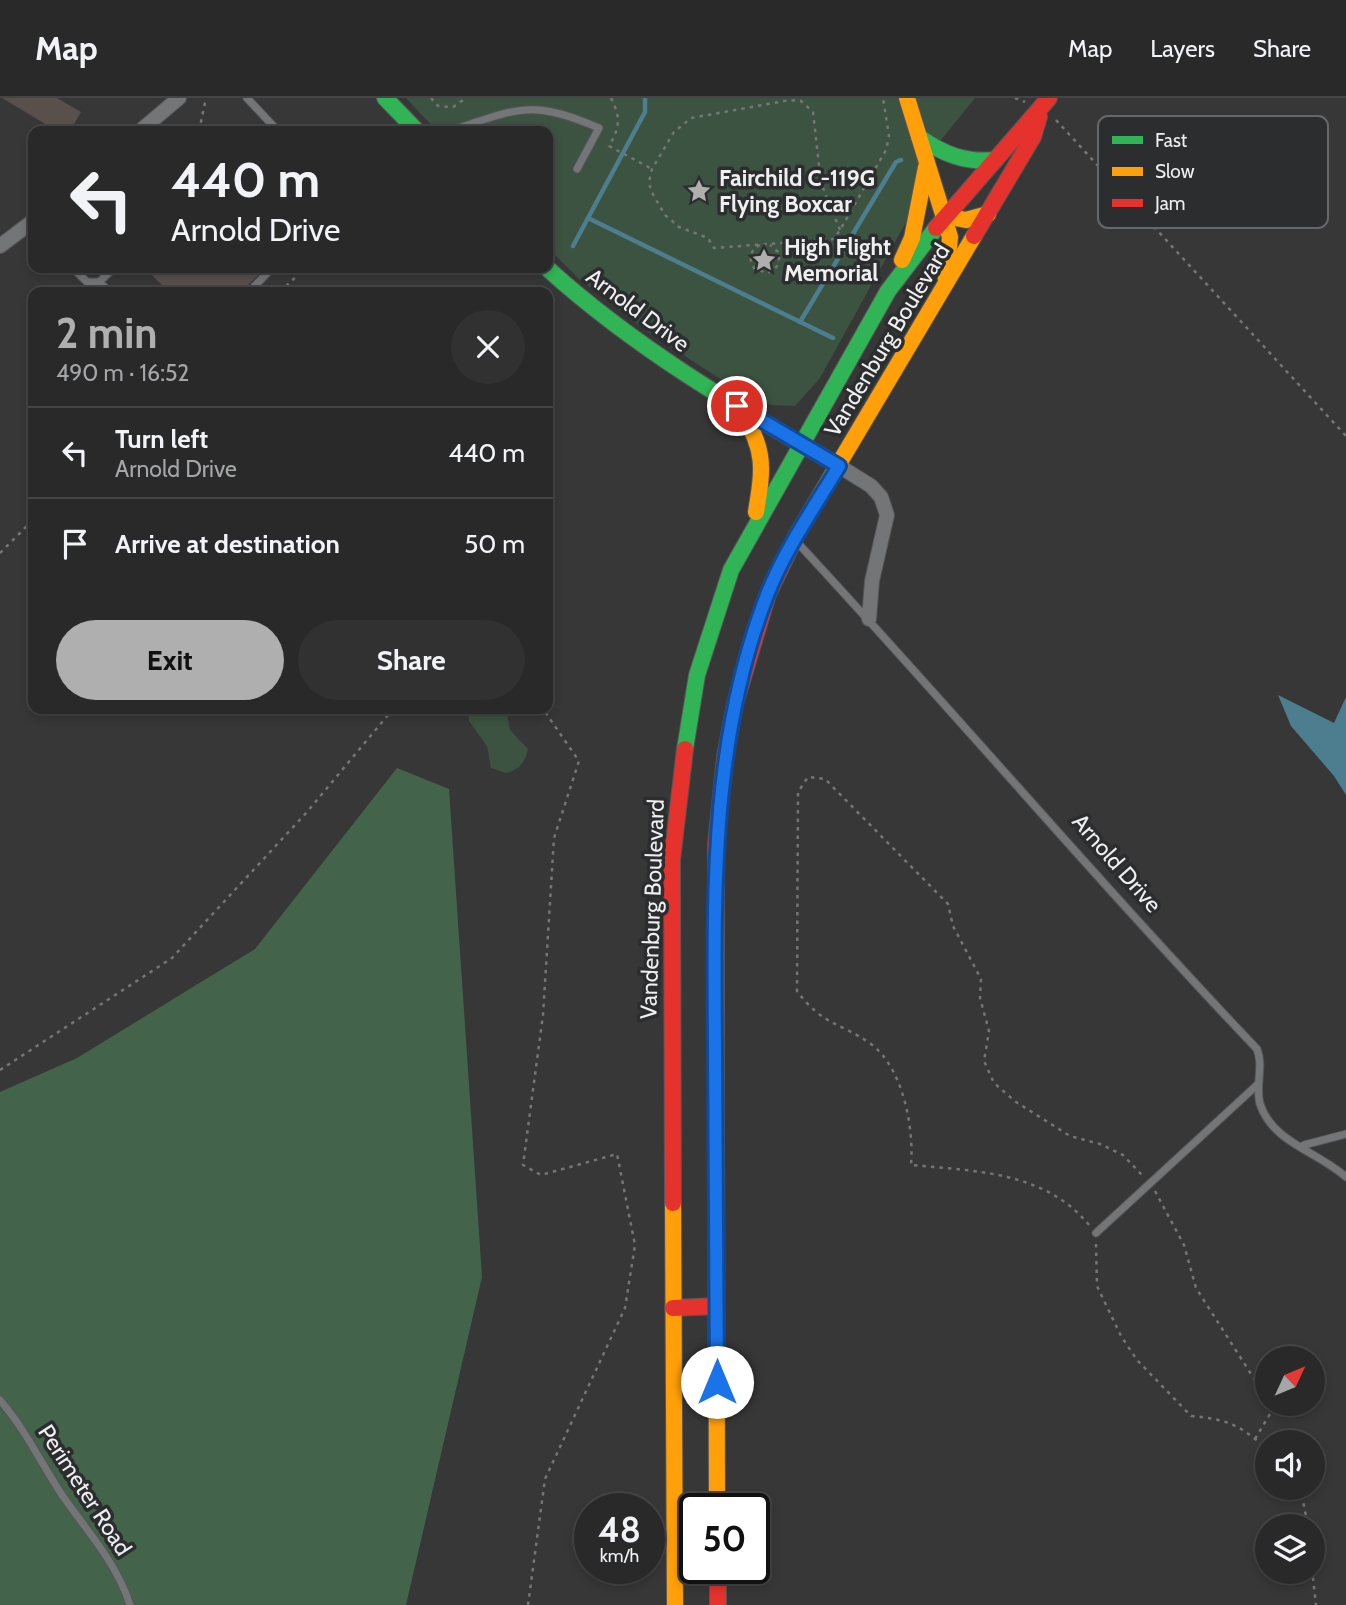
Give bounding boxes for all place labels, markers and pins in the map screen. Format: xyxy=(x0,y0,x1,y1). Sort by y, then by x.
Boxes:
place label: Fairchild C-119G Flying Boxcar xyxy=(719,164,875,218)
place icon: Fairchild C-119G Flying Boxcar xyxy=(685,177,713,205)
place label: High Flight Memorial xyxy=(784,233,891,287)
place icon: High Flight Memorial xyxy=(750,246,778,274)
pin xyxy=(707,376,767,436)

